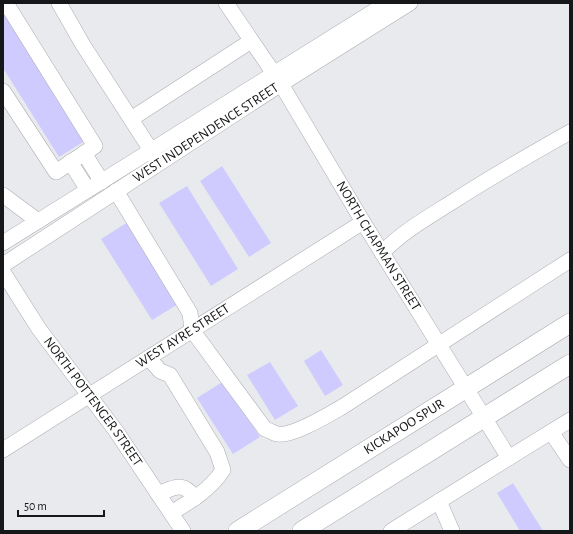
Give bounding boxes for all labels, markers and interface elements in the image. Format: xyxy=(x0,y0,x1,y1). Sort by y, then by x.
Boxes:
street label: WEST INDEPENDENCE STREET xyxy=(131,81,281,185)
street label: NORTH CHAPMAN STREET xyxy=(334,179,423,313)
street label: WEST AYRE STREET xyxy=(134,301,232,371)
street label: NORTH POTTENGER STREET xyxy=(41,335,145,469)
street label: KICKAPOO SPUR xyxy=(361,396,447,457)
scale bar xyxy=(18,492,104,518)
text: 50 m xyxy=(24,500,47,512)

